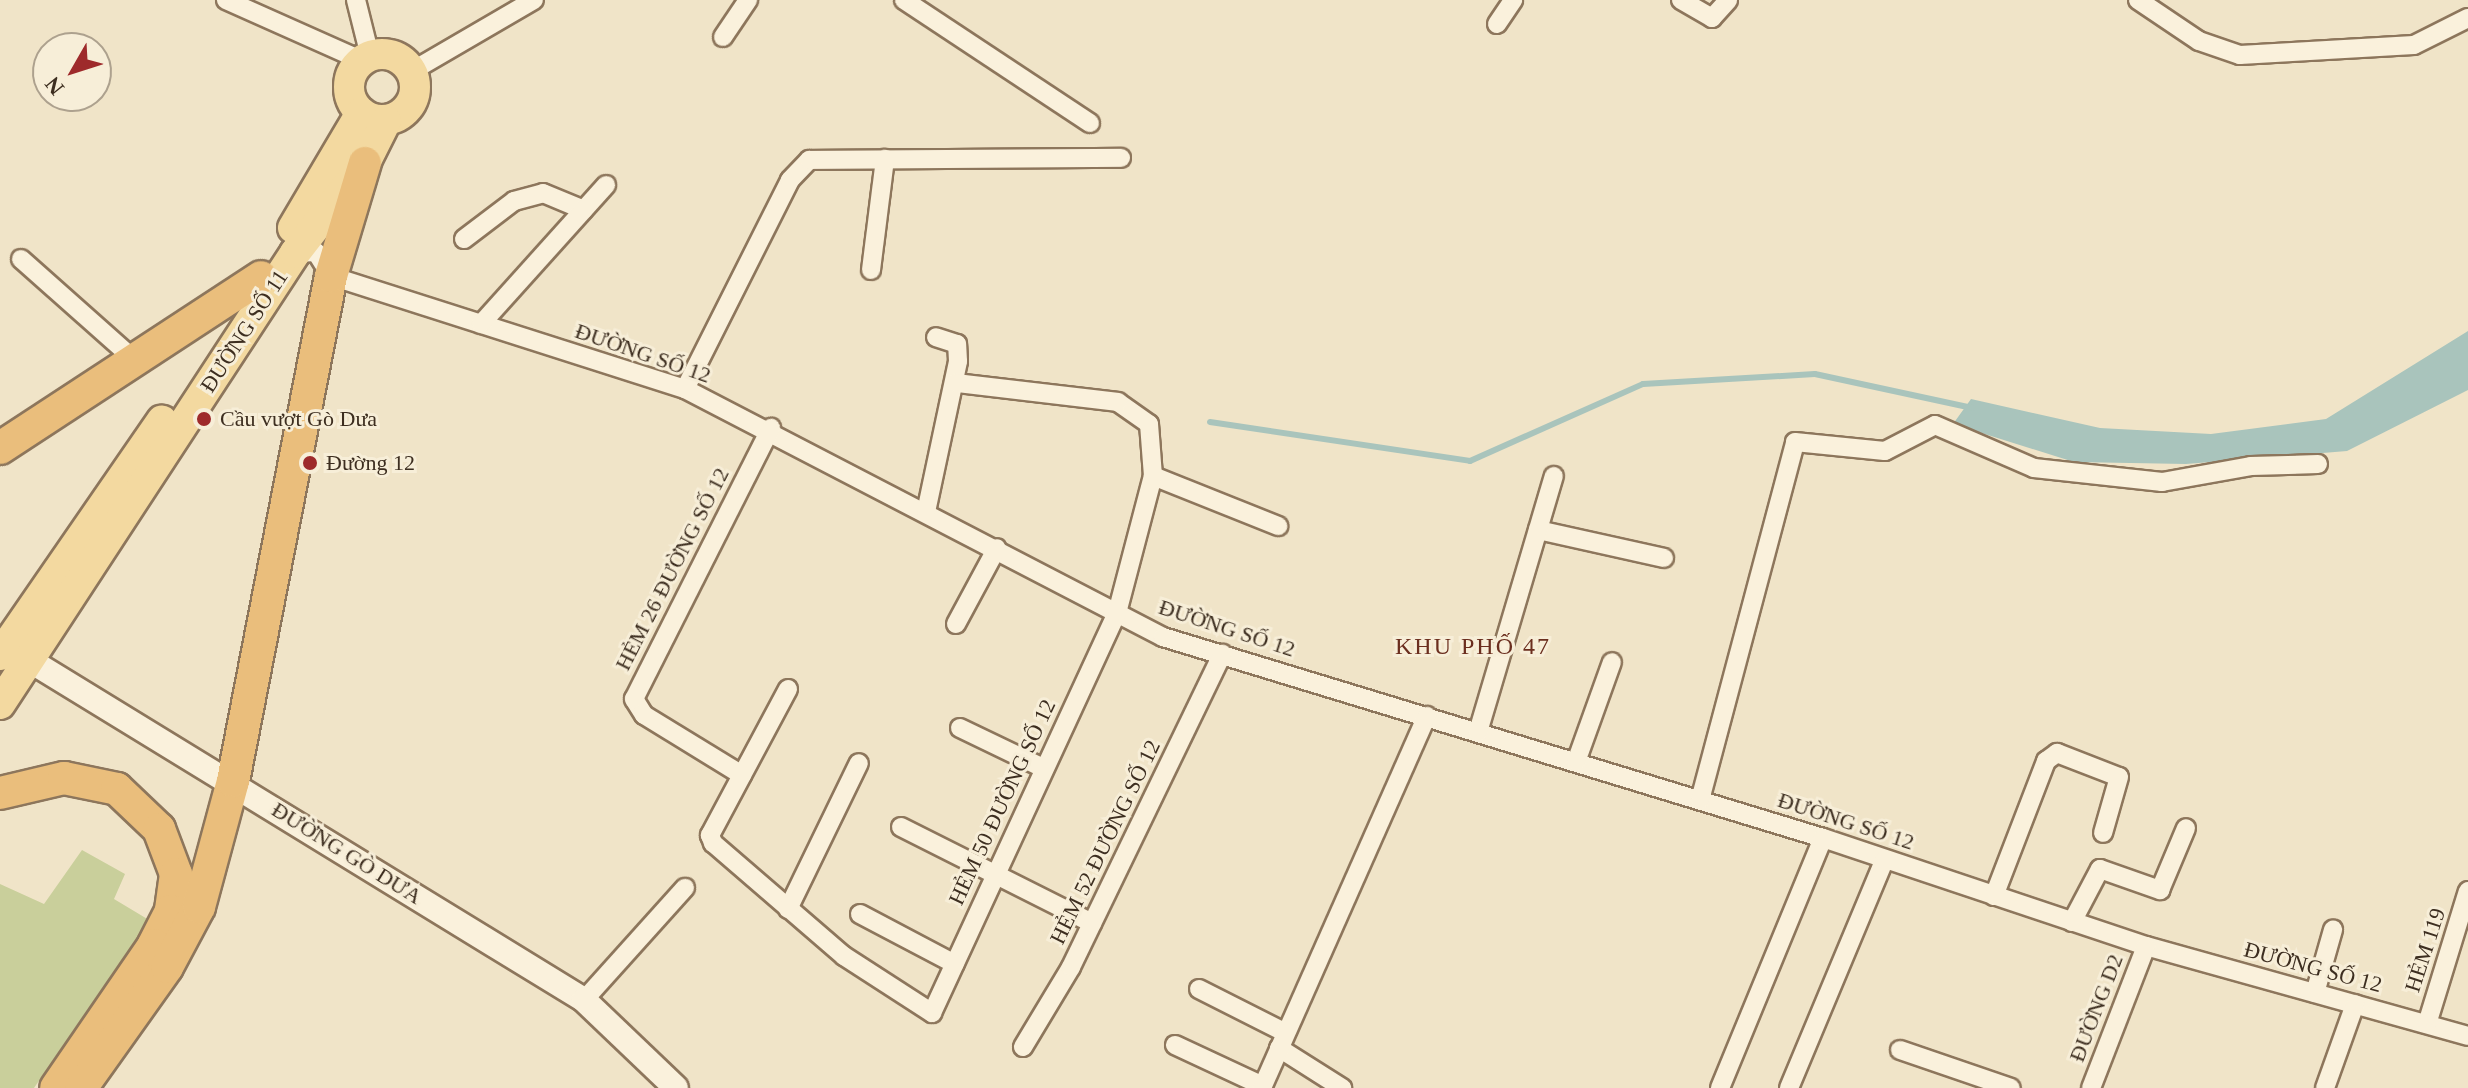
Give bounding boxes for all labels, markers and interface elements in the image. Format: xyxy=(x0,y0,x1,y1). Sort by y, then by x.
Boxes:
north arrow xyxy=(32,32,112,112)
text: N xyxy=(40,72,69,100)
street label: ĐƯỜNG SỐ 11 xyxy=(195,265,293,397)
street label: ĐƯỜNG SỐ 12 xyxy=(572,317,714,389)
place label: Cầu vượt Gò Dưa xyxy=(220,406,377,432)
marker: Cầu vượt Gò Dưa xyxy=(195,410,213,428)
place label: Đường 12 xyxy=(326,450,415,476)
marker: Đường 12 xyxy=(301,454,319,472)
street label: HẺM 26 ĐƯỜNG SỐ 12 xyxy=(609,463,735,675)
street label: ĐƯỜNG SỐ 12 xyxy=(1156,594,1298,662)
district label: KHU PHỐ 47 xyxy=(1395,633,1551,661)
street label: HẺM 50 ĐƯỜNG SỐ 12 xyxy=(943,695,1061,909)
street label: HẺM 52 ĐƯỜNG SỐ 12 xyxy=(1044,736,1166,948)
street label: ĐƯỜNG SỐ 12 xyxy=(1775,787,1917,855)
street label: ĐƯỜNG GÒ DƯA xyxy=(267,796,427,910)
street label: HẺM 119 xyxy=(2399,905,2451,995)
street label: ĐƯỜNG SỐ 12 xyxy=(2241,936,2385,998)
street label: ĐƯỜNG D2 xyxy=(2063,951,2129,1065)

